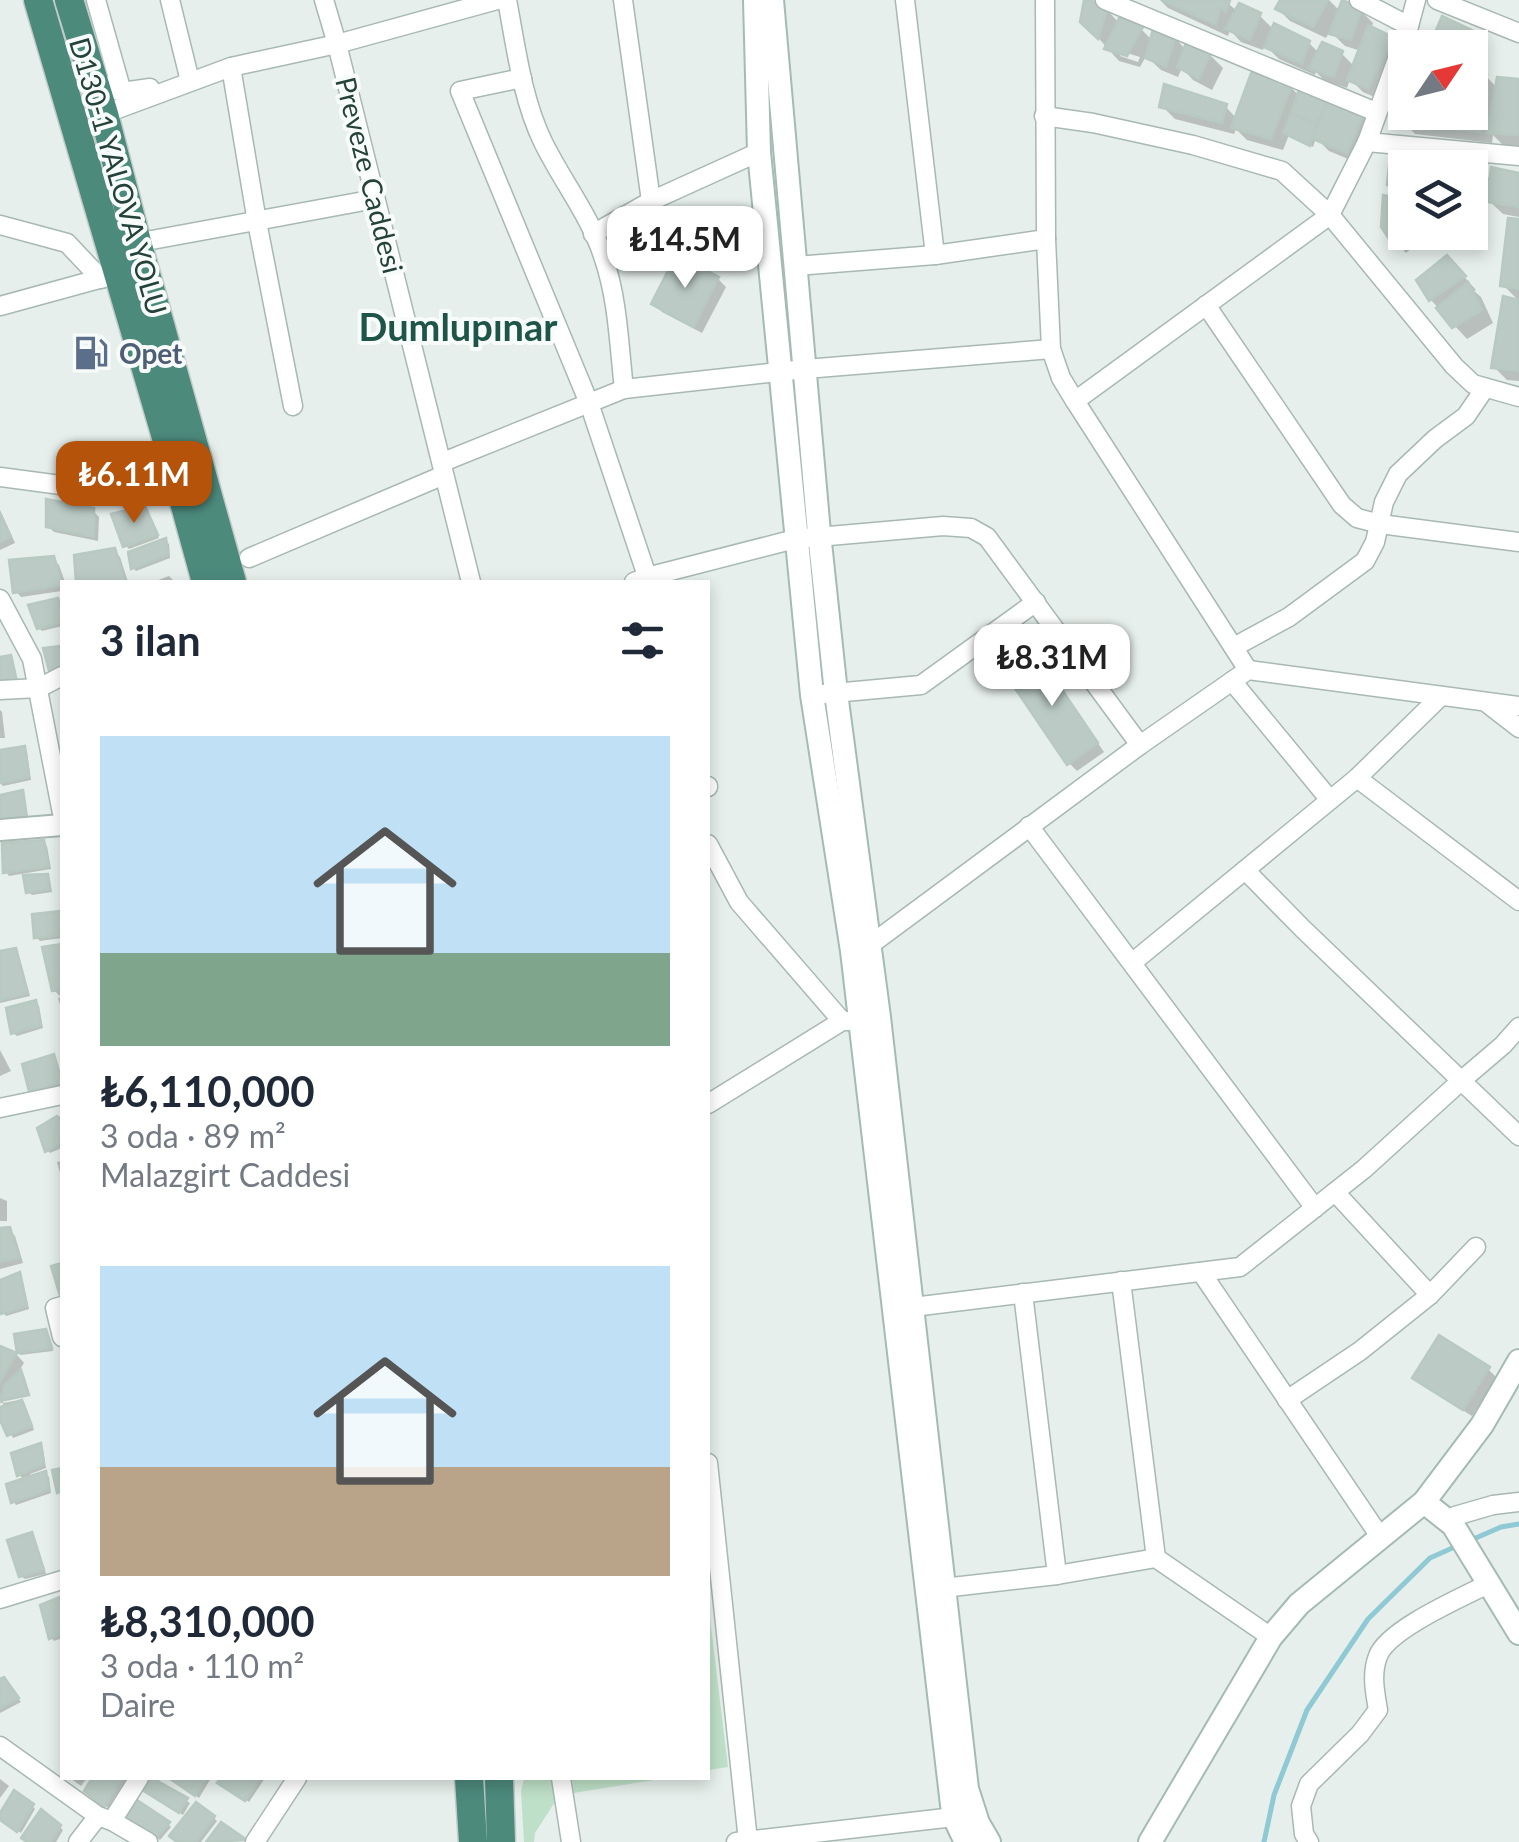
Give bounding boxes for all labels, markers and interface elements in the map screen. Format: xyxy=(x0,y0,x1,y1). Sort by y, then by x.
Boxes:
north arrow xyxy=(1388,30,1488,130)
map controls xyxy=(1388,30,1488,250)
street label: D130-1 YALOVA YOLU xyxy=(63,33,175,319)
street label: Preveze Caddesi xyxy=(329,73,411,277)
button: layers xyxy=(1388,150,1488,250)
pin: ₺14.5M xyxy=(604,206,766,291)
text: ₺14.5M xyxy=(629,219,741,258)
district label: Dumlupınar xyxy=(359,303,558,349)
fuel station icon: Opet xyxy=(72,334,110,372)
place label: Opet xyxy=(119,336,183,370)
pin: ₺6.11M xyxy=(53,441,215,526)
text: ₺6.11M xyxy=(78,454,190,493)
icon: filters xyxy=(615,613,670,668)
text: 3 ilan xyxy=(100,615,201,665)
pin: ₺8.31M xyxy=(971,624,1133,709)
text: ₺8.31M xyxy=(996,637,1108,676)
icon: home xyxy=(295,801,475,981)
text: ₺6,110,000 xyxy=(100,1066,315,1116)
text: 3 oda · 89 m² xyxy=(100,1116,286,1155)
text: Malazgirt Caddesi xyxy=(100,1155,350,1194)
icon: home xyxy=(295,1331,475,1511)
text: ₺8,310,000 xyxy=(100,1596,315,1646)
text: 3 oda · 110 m² xyxy=(100,1646,304,1685)
text: Daire xyxy=(100,1685,175,1724)

